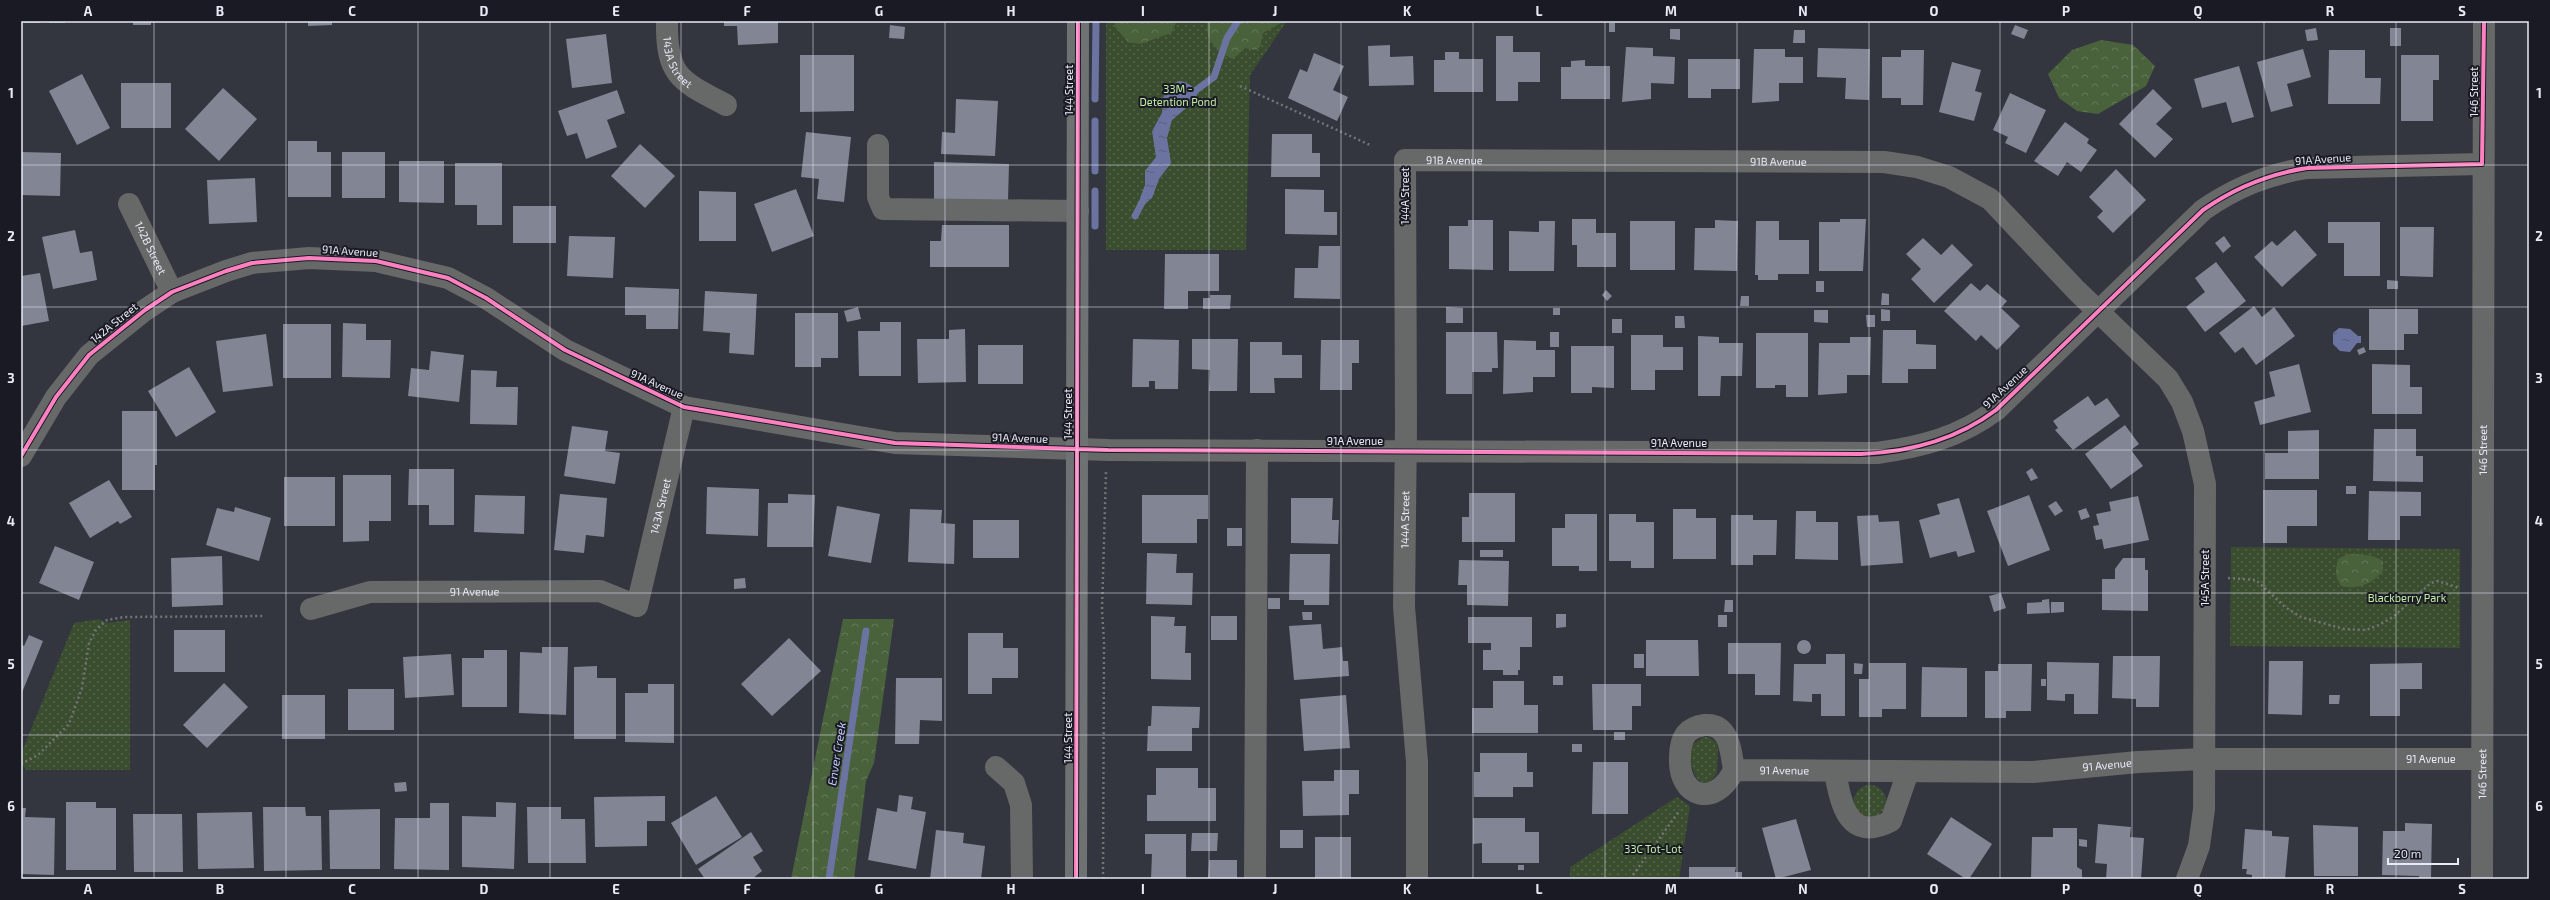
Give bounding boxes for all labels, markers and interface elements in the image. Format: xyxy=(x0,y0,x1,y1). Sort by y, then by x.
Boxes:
text: A xyxy=(84,3,93,19)
text: B xyxy=(216,3,224,19)
text: C xyxy=(348,3,356,19)
text: D xyxy=(480,3,489,19)
text: E xyxy=(612,3,620,19)
text: F xyxy=(743,3,751,19)
text: G xyxy=(875,3,883,19)
text: H xyxy=(1007,3,1016,19)
text: I xyxy=(1141,3,1145,19)
text: J xyxy=(1273,3,1277,19)
text: K xyxy=(1403,3,1412,19)
text: L xyxy=(1536,3,1543,19)
text: M xyxy=(1665,3,1677,19)
text: N xyxy=(1798,3,1808,19)
text: O xyxy=(1930,3,1939,19)
text: P xyxy=(2062,3,2070,19)
text: Q xyxy=(2194,3,2203,20)
text: R xyxy=(2326,3,2335,19)
text: S xyxy=(2458,3,2466,19)
street label: 143A Street xyxy=(661,36,695,90)
street label: 144 Street xyxy=(1062,65,1075,115)
street label: 146 Street xyxy=(2467,67,2480,117)
park label: 33M - Detention Pond xyxy=(1139,82,1217,108)
text: 1 xyxy=(8,85,14,101)
text: 1 xyxy=(2536,85,2542,101)
street label: 91A Avenue xyxy=(2294,150,2352,167)
street label: 91B Avenue xyxy=(1426,153,1483,166)
street label: 91B Avenue xyxy=(1750,154,1807,168)
street label: 144A Street xyxy=(1398,167,1411,225)
street label: 142B Street xyxy=(133,219,169,276)
text: 2 xyxy=(7,228,15,244)
text: 2 xyxy=(2535,228,2543,244)
street label: 91A Avenue xyxy=(321,242,379,259)
street label: 142A Street xyxy=(87,300,140,346)
street label: 91A Avenue xyxy=(1980,363,2030,411)
street label: 91A Avenue xyxy=(629,366,686,401)
text: 3 xyxy=(7,370,15,386)
text: 3 xyxy=(2535,370,2543,386)
street label: 144 Street xyxy=(1061,389,1074,439)
street label: 146 Street xyxy=(2476,425,2489,475)
street label: 91A Avenue xyxy=(992,430,1048,445)
street label: 91A Avenue xyxy=(1327,434,1383,447)
street label: 91A Avenue xyxy=(1651,436,1707,449)
street label: 143A Street xyxy=(647,477,673,535)
street label: 144A Street xyxy=(1398,491,1411,548)
text: 4 xyxy=(7,513,15,529)
text: 4 xyxy=(2535,513,2543,529)
street label: 145A Street xyxy=(2198,550,2211,606)
street label: 91 Avenue xyxy=(450,584,500,598)
park label: Blackberry Park xyxy=(2368,591,2447,604)
text: 5 xyxy=(7,656,15,672)
text: 5 xyxy=(2535,656,2543,672)
street label: 144 Street xyxy=(1061,713,1074,763)
water label: Enver Creek xyxy=(824,721,848,787)
street label: 146 Street xyxy=(2475,749,2488,799)
street label: 91 Avenue xyxy=(2406,752,2456,765)
street label: 91 Avenue xyxy=(2082,756,2132,773)
street label: 91 Avenue xyxy=(1759,763,1809,777)
text: 6 xyxy=(7,798,15,814)
text: 6 xyxy=(2535,798,2543,814)
scale bar xyxy=(2388,840,2458,866)
park label: 33C Tot-Lot xyxy=(1624,842,1682,855)
text: 20 m xyxy=(2394,846,2421,860)
text: A xyxy=(84,881,93,897)
text: B xyxy=(216,881,224,897)
text: C xyxy=(348,881,356,897)
text: D xyxy=(480,881,489,897)
text: E xyxy=(612,881,620,897)
text: F xyxy=(743,881,751,897)
text: G xyxy=(875,881,883,897)
text: H xyxy=(1007,881,1016,897)
text: I xyxy=(1141,881,1145,897)
text: J xyxy=(1273,881,1277,897)
text: K xyxy=(1403,881,1412,897)
text: L xyxy=(1536,881,1543,897)
text: M xyxy=(1665,881,1677,897)
text: N xyxy=(1798,881,1808,897)
text: O xyxy=(1930,881,1939,897)
text: P xyxy=(2062,881,2070,897)
text: Q xyxy=(2194,881,2203,898)
text: R xyxy=(2326,881,2335,897)
text: S xyxy=(2458,881,2466,897)

